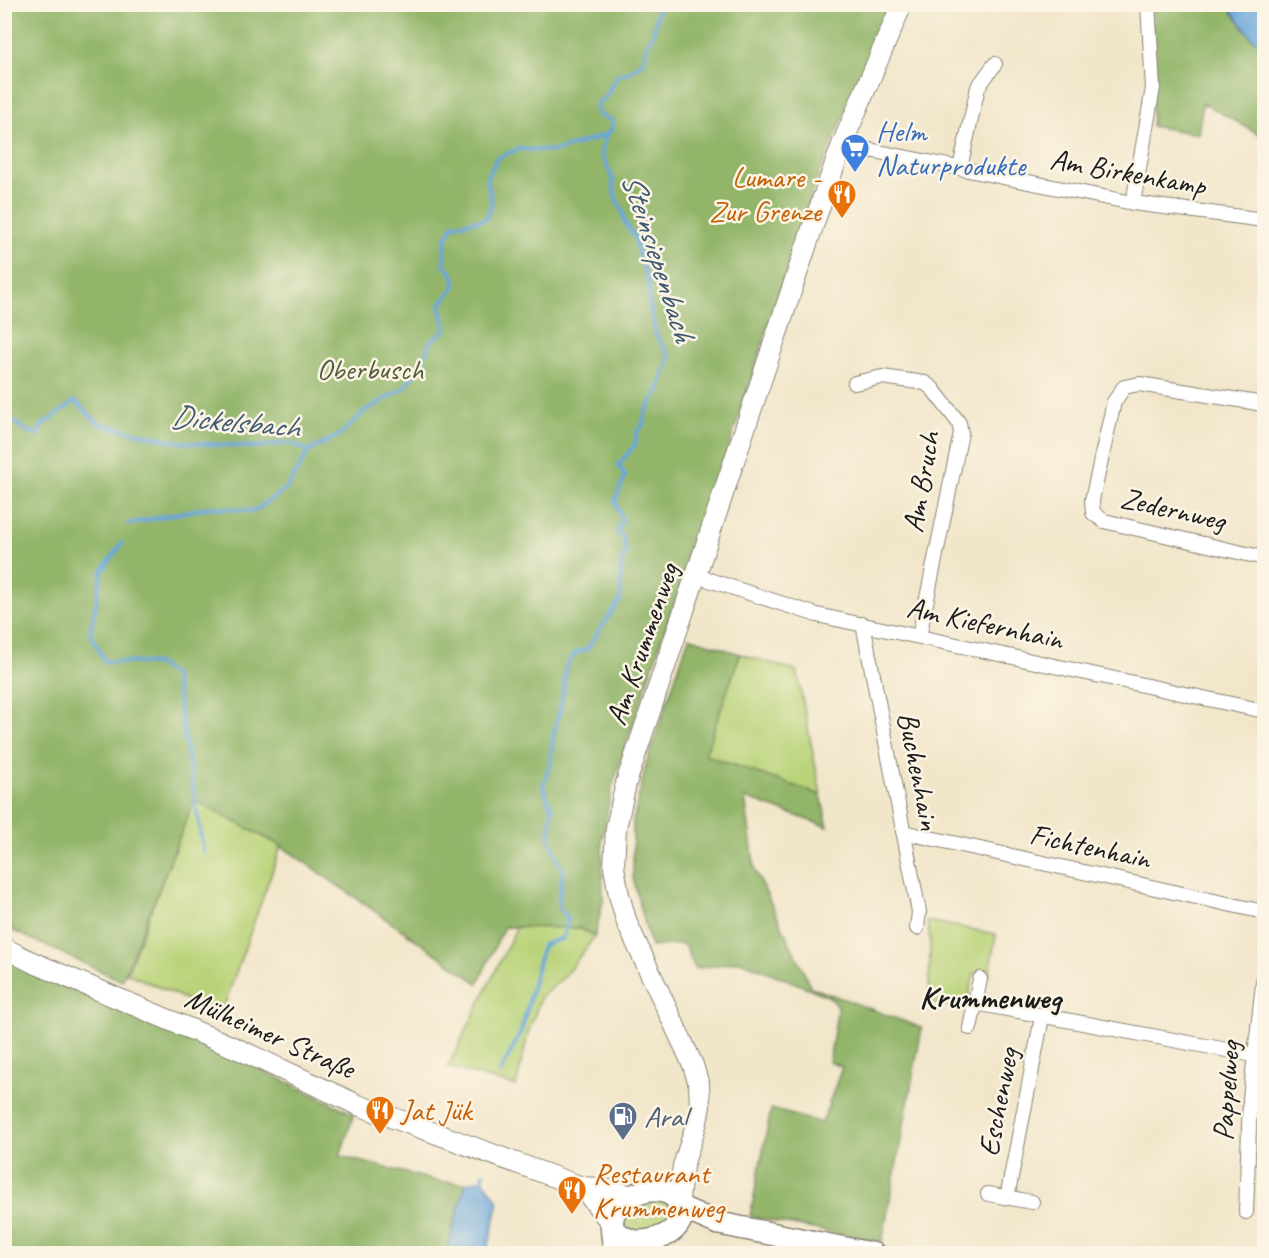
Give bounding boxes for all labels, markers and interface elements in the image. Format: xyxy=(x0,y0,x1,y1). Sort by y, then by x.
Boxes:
place label: Helm Naturprodukte xyxy=(876,112,1027,184)
supermarket icon: Helm Naturprodukte xyxy=(839,132,871,174)
street label: Am Birkenkamp xyxy=(1047,140,1210,205)
place label: Lumare - Zur Grenze xyxy=(709,158,823,230)
water label: Steinsiepenbach xyxy=(612,168,706,349)
restaurant icon: Lumare - Zur Grenze xyxy=(826,178,858,220)
park label: Oberbusch xyxy=(316,350,424,388)
water label: Dickelsbach xyxy=(169,395,303,448)
street label: Am Bruch xyxy=(893,427,949,535)
street label: Zedernweg xyxy=(1117,479,1231,540)
street label: Am Krummenweg xyxy=(597,557,688,730)
street label: Am Kiefernhain xyxy=(904,588,1068,658)
street label: Buchenhain xyxy=(889,709,949,834)
street label: Fichtenhain xyxy=(1026,815,1155,878)
district label: Krummenweg xyxy=(919,977,1063,1018)
street label: Mülheimer Straße xyxy=(179,979,363,1088)
street label: Pappelweg xyxy=(1204,1038,1249,1142)
street label: Eschenweg xyxy=(969,1042,1028,1159)
place label: Jat Jük xyxy=(399,1091,473,1129)
restaurant icon: Jat Jük xyxy=(364,1094,396,1136)
place label: Aral xyxy=(644,1097,693,1135)
fuel station icon: Aral xyxy=(607,1100,639,1142)
place label: Restaurant Krummenweg xyxy=(593,1154,727,1226)
restaurant icon: Restaurant Krummenweg xyxy=(556,1174,588,1216)

